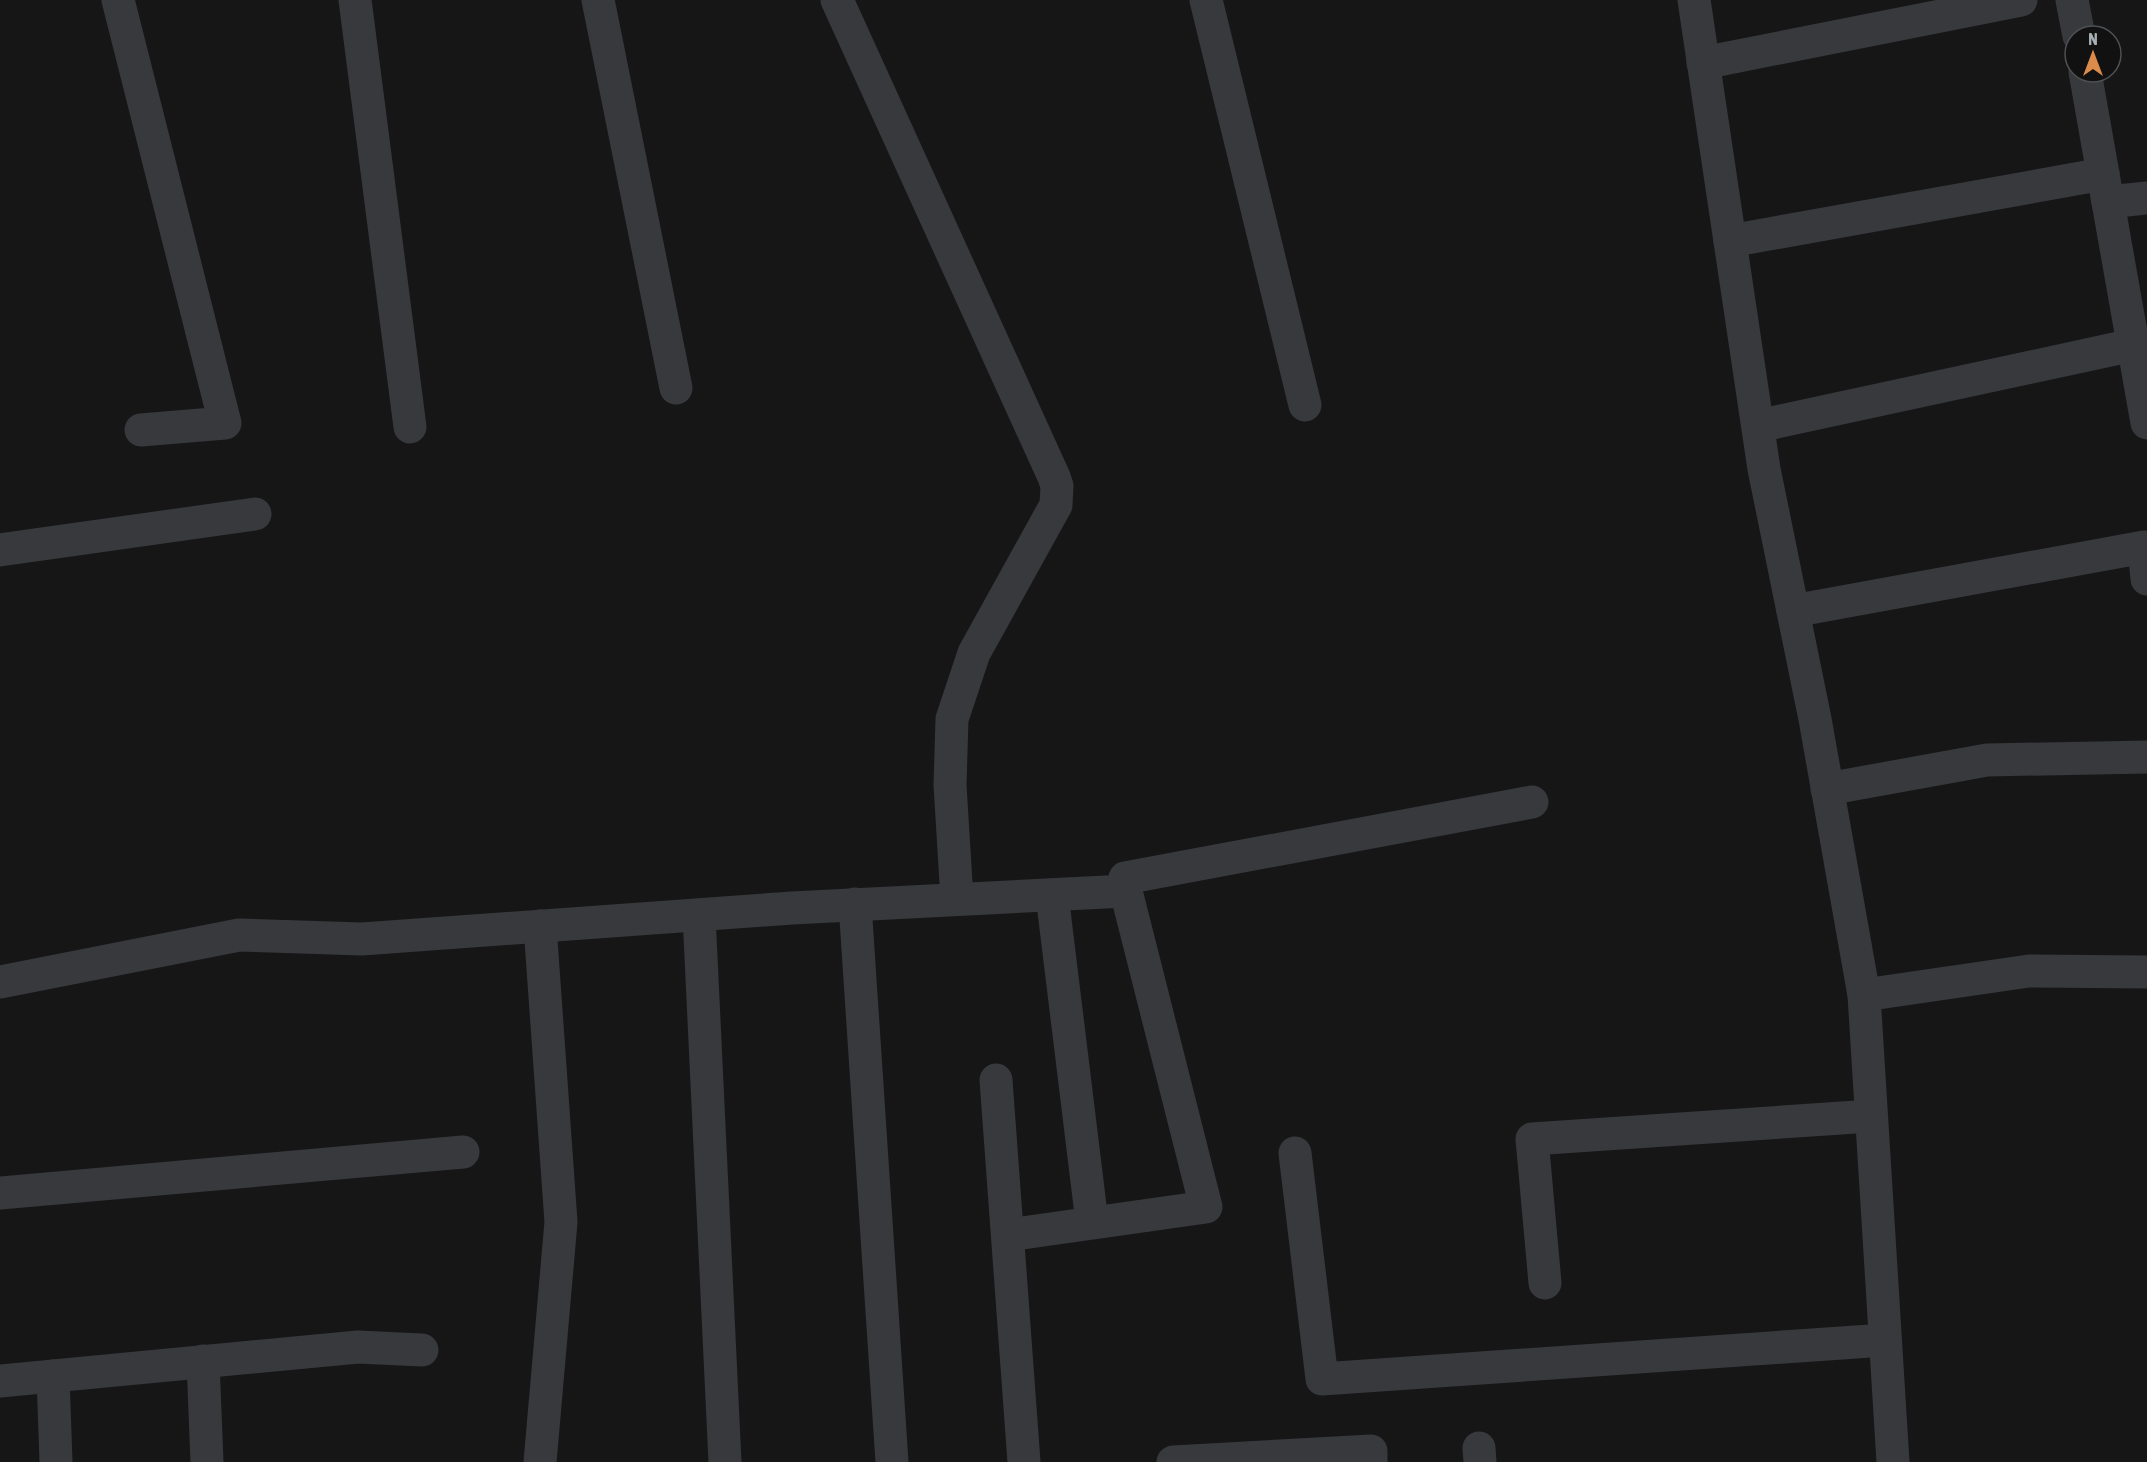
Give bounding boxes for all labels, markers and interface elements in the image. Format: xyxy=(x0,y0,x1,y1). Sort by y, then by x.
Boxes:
north arrow xyxy=(2063,24,2123,84)
text: N xyxy=(2088,30,2098,48)

